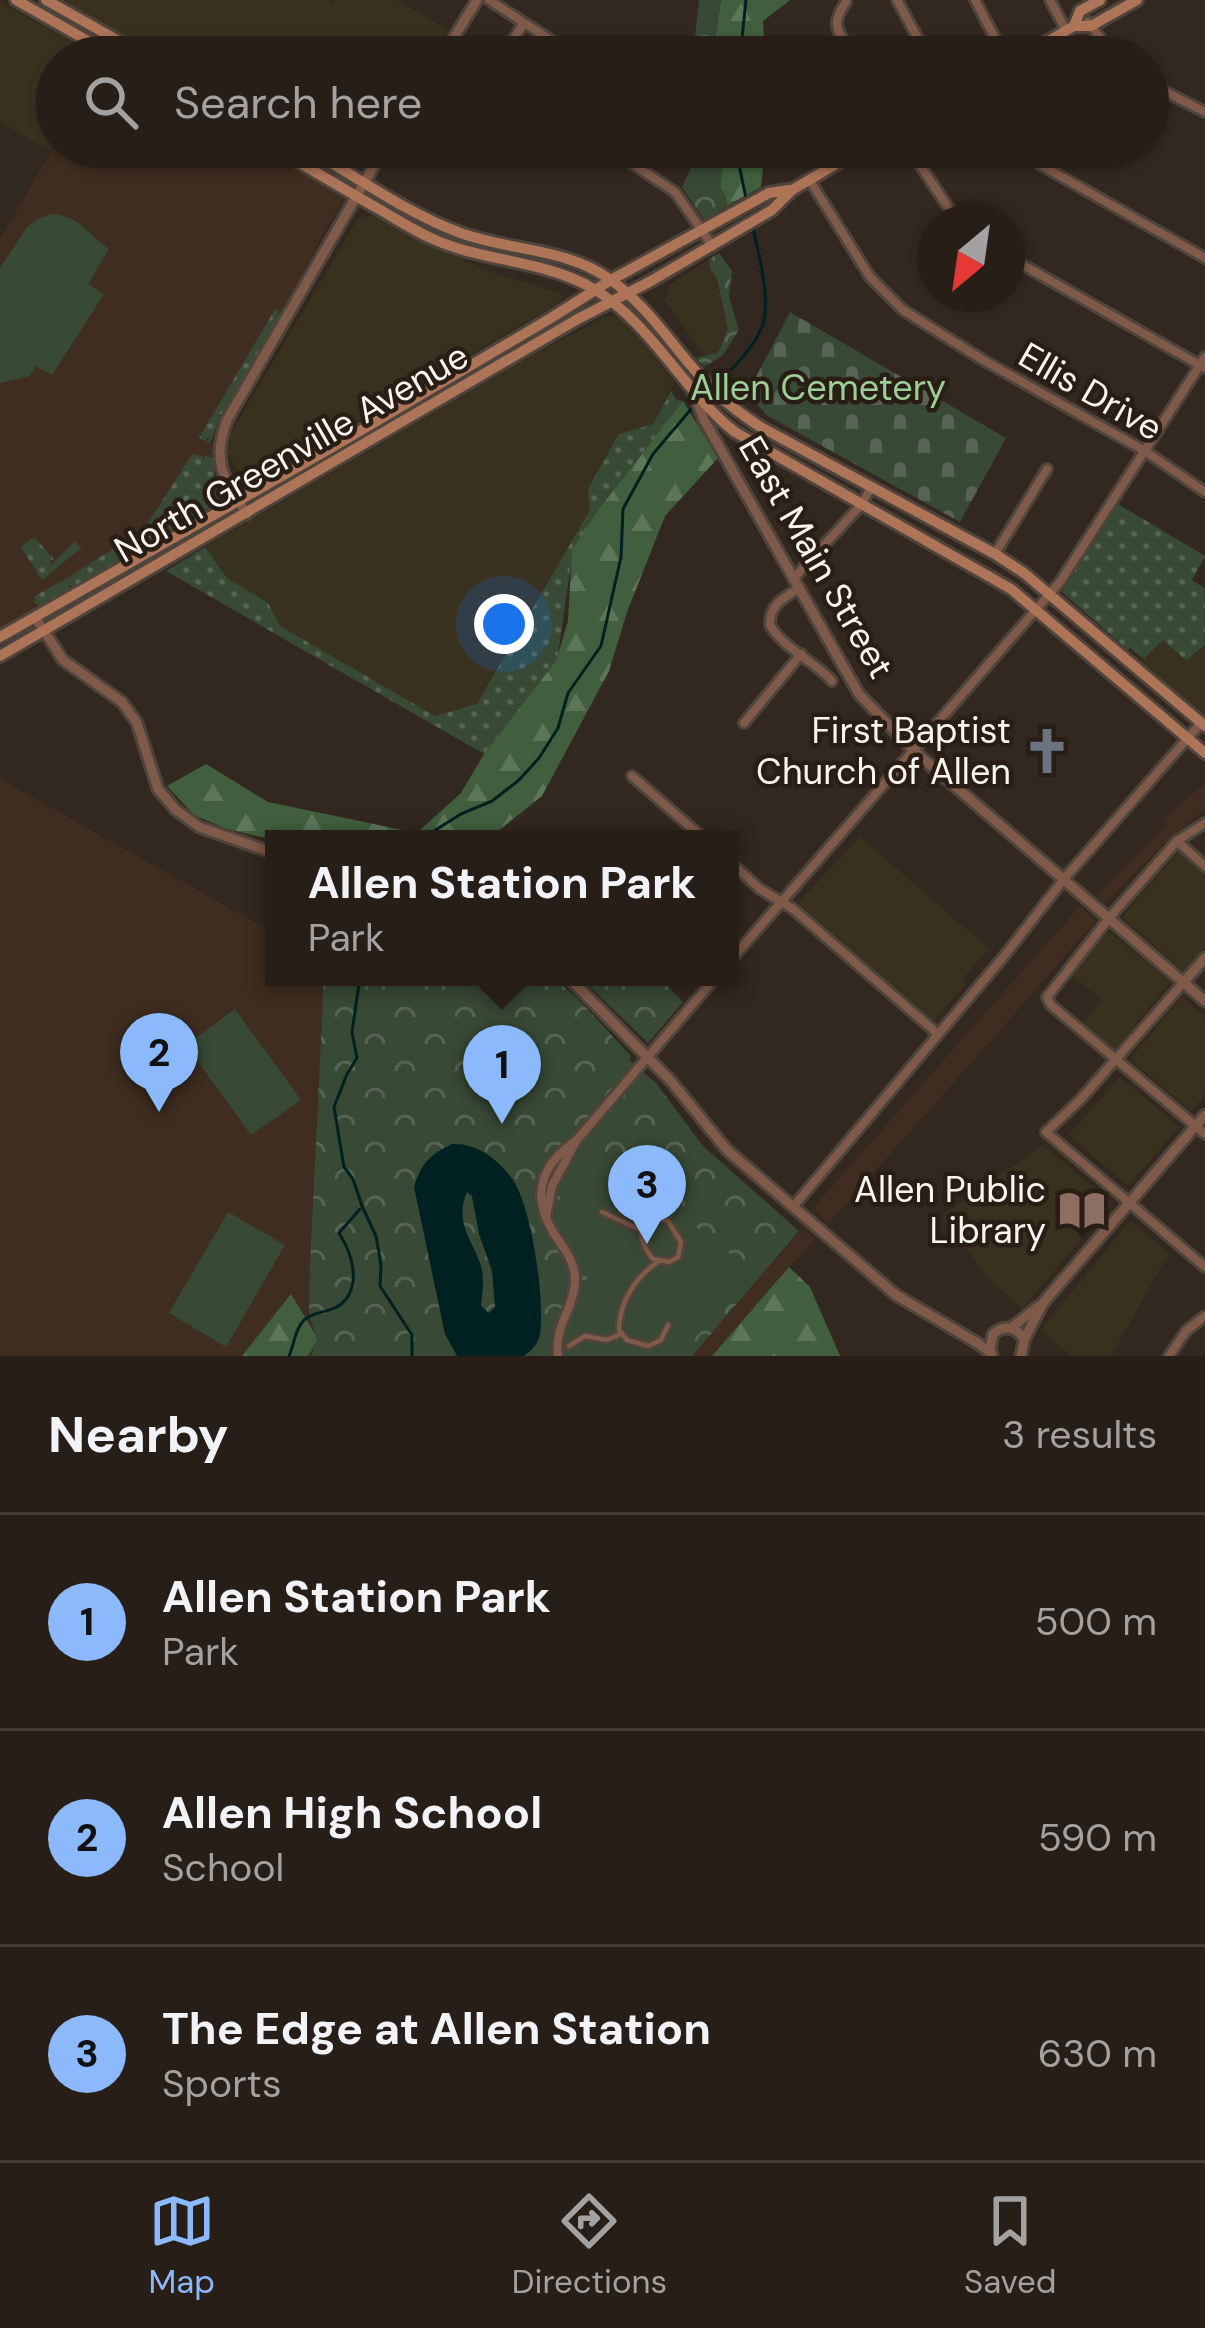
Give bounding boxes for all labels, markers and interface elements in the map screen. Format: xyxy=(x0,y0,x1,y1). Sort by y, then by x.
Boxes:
search box xyxy=(36,36,1169,168)
icon: search xyxy=(78,69,144,135)
text: Search here xyxy=(174,73,422,132)
north arrow xyxy=(917,204,1025,312)
street label: North Greenville Avenue xyxy=(106,332,477,573)
street label: Ellis Drive xyxy=(1011,332,1171,451)
park label: Allen Cemetery xyxy=(690,364,946,411)
street label: East Main Street xyxy=(728,428,905,687)
your location xyxy=(474,594,534,654)
place label: First Baptist Church of Allen xyxy=(756,707,1011,795)
church icon: First Baptist Church of Allen xyxy=(1022,726,1072,776)
popup xyxy=(265,830,739,986)
text: Allen Station Park xyxy=(308,853,696,912)
text: Park xyxy=(308,912,385,963)
pin: 2 xyxy=(120,1013,198,1112)
pin: 1 xyxy=(463,1025,541,1124)
pin: 3 xyxy=(608,1145,686,1244)
place label: Allen Public Library xyxy=(854,1166,1046,1254)
library icon: Allen Public Library xyxy=(1057,1185,1107,1235)
text: Nearby xyxy=(48,1401,229,1468)
text: 3 results xyxy=(1002,1409,1157,1460)
text: Allen Station Park xyxy=(162,1567,551,1626)
text: 1 xyxy=(80,1596,94,1647)
text: 500 m xyxy=(1035,1596,1157,1647)
text: Park xyxy=(162,1626,239,1677)
text: Allen High School xyxy=(162,1783,542,1842)
text: 2 xyxy=(76,1812,98,1863)
text: 590 m xyxy=(1038,1812,1157,1863)
text: School xyxy=(162,1842,284,1893)
text: The Edge at Allen Station xyxy=(162,1999,711,2058)
text: 3 xyxy=(75,2028,99,2079)
text: 630 m xyxy=(1038,2028,1157,2079)
text: Sports xyxy=(162,2058,281,2109)
tab: Map xyxy=(148,2188,215,2303)
tab: Directions xyxy=(512,2188,667,2303)
tab: Saved xyxy=(964,2188,1057,2303)

